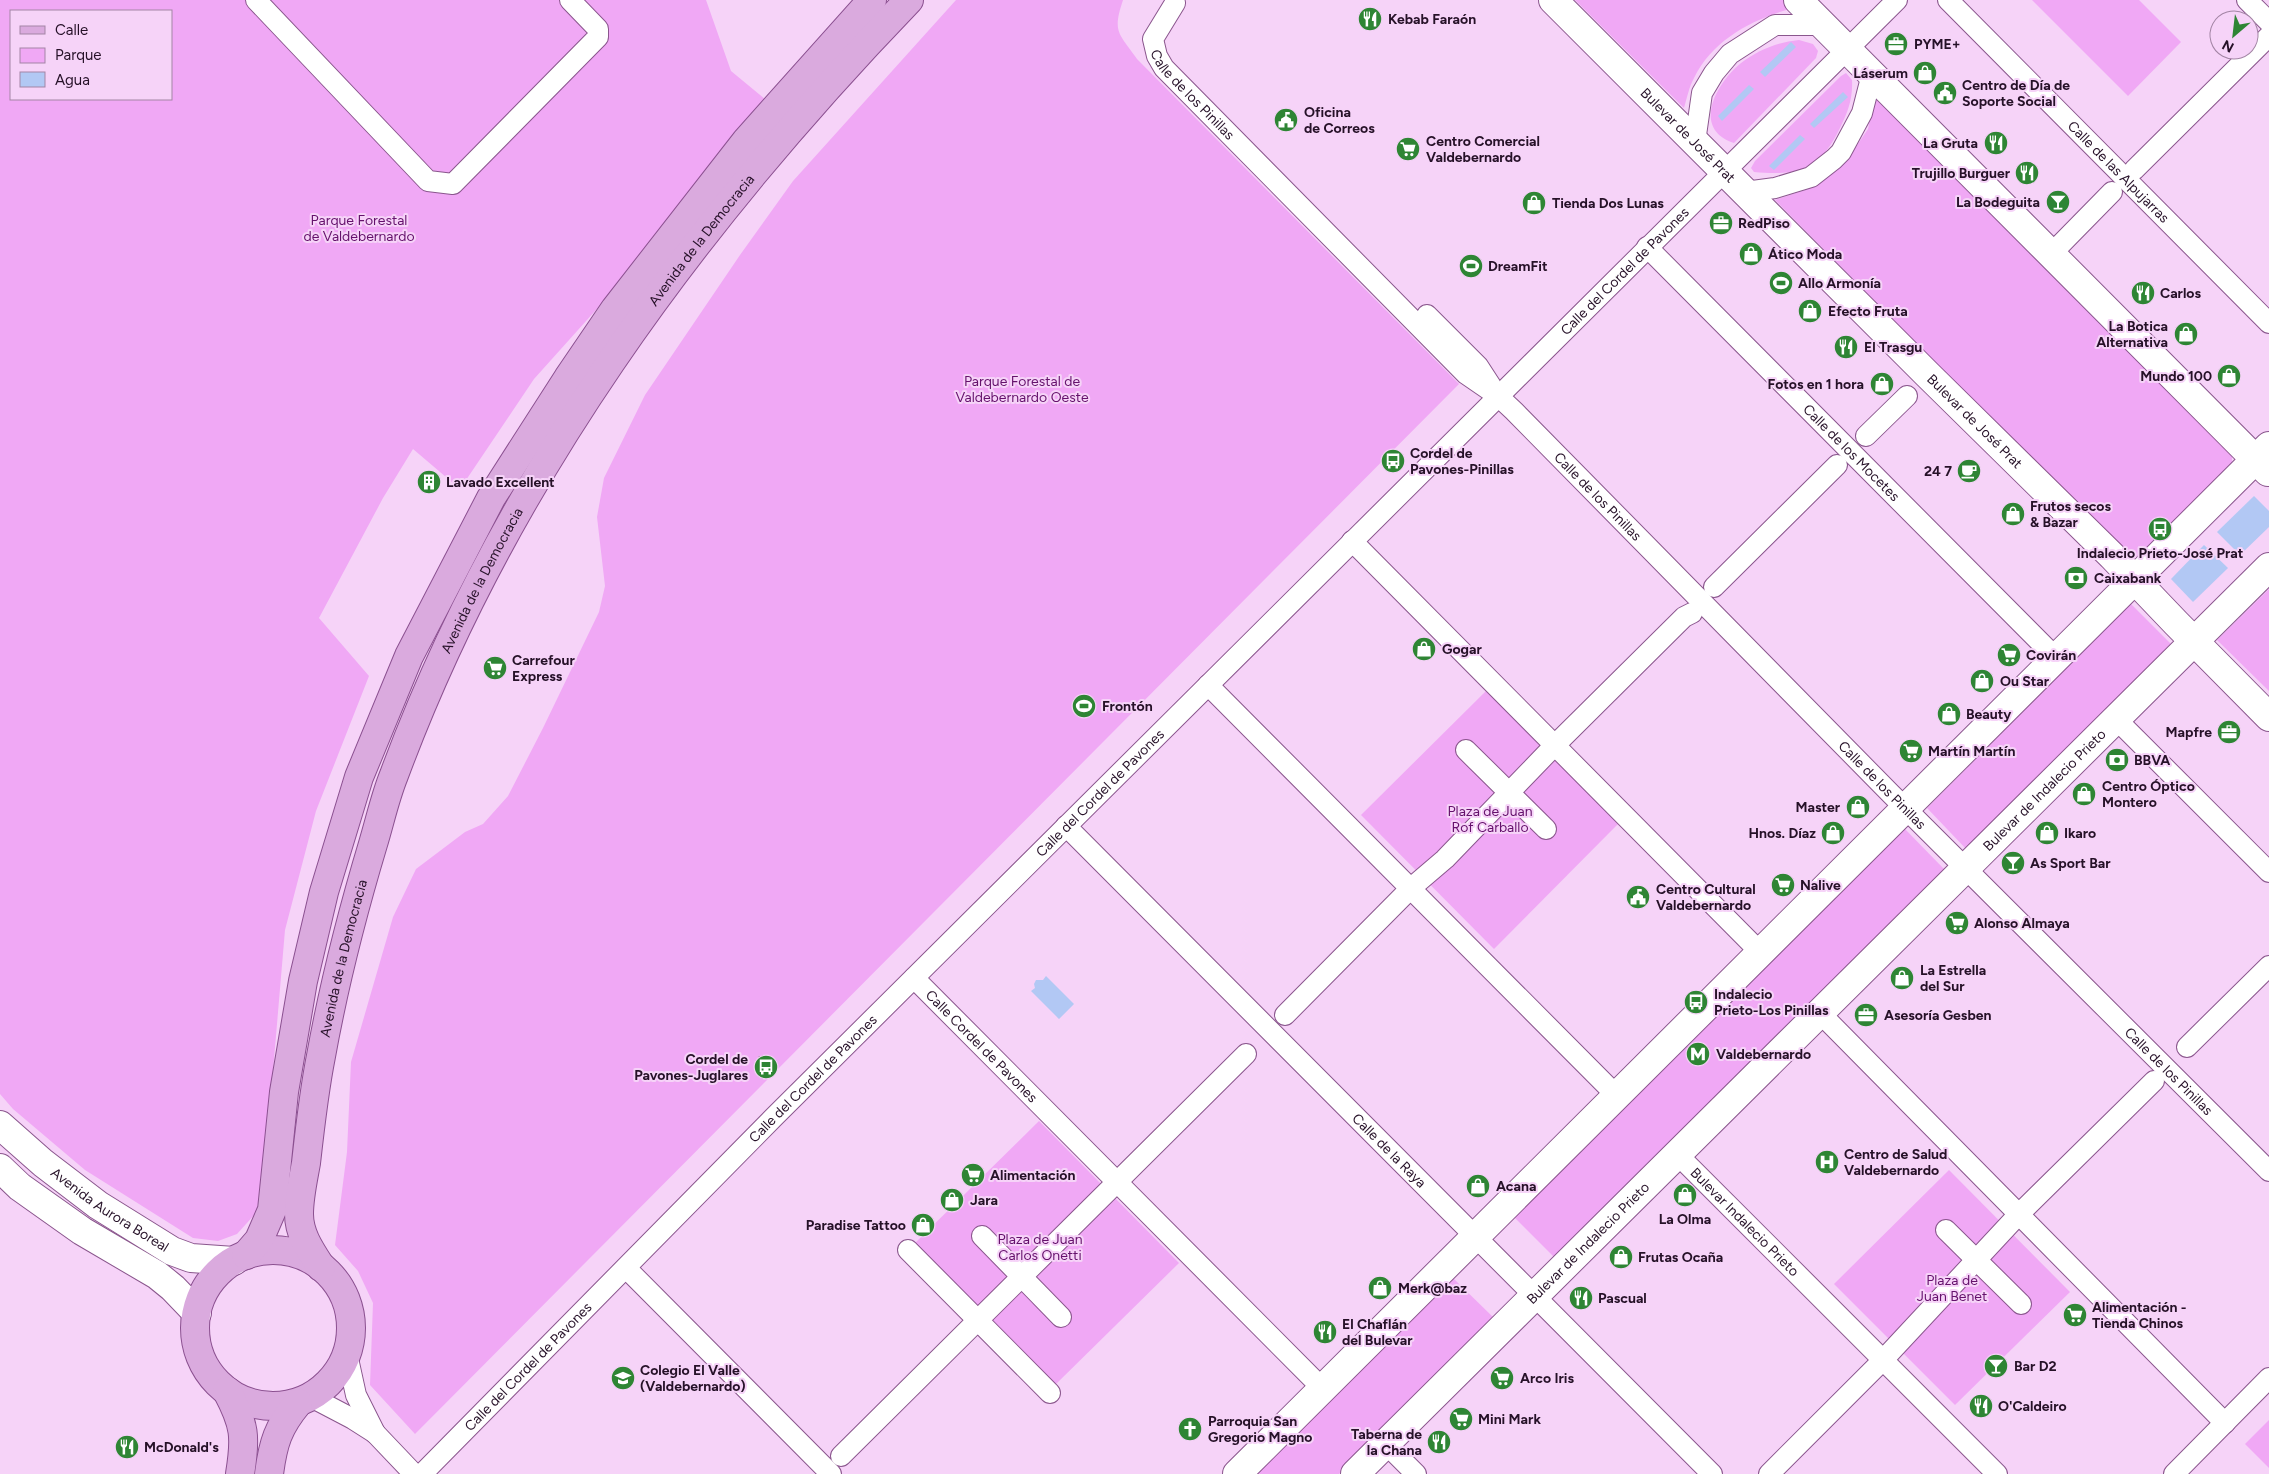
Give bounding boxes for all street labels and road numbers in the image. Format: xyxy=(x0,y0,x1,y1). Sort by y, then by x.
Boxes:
street label: Calle de los Pinillas xyxy=(1147,48,1238,143)
street label: Bulevar de José Prat xyxy=(1637,84,1739,186)
street label: Calle de las Alpujarras xyxy=(2064,117,2173,226)
street label: Avenida de la Democracia xyxy=(645,171,758,309)
street label: Calle del Cordel de Pavones xyxy=(1557,204,1692,338)
street label: Bulevar de José Prat xyxy=(1924,370,2026,472)
street label: Calle de los Mocetes xyxy=(1800,401,1903,505)
street label: Calle de los Pinillas xyxy=(1551,449,1645,544)
street label: Avenida de la Democracia xyxy=(437,505,526,656)
street label: Calle del Cordel de Pavones xyxy=(1032,725,1168,860)
street label: Bulevar de Indalecio Prieto xyxy=(1979,726,2109,855)
street label: Calle de los Pinillas xyxy=(1835,737,1930,833)
street label: Avenida de la Democracia xyxy=(316,878,371,1039)
street label: Calle Cordel de Pavones xyxy=(922,986,1041,1106)
street label: Calle del Cordel de Pavones xyxy=(745,1011,880,1146)
street label: Calle de los Pinillas xyxy=(2121,1024,2216,1119)
street label: Calle de la Raya xyxy=(1349,1110,1430,1191)
street label: Avenida Aurora Boreal xyxy=(48,1164,172,1255)
street label: Bulevar Indalecio Prieto xyxy=(1687,1164,1803,1280)
street label: Bulevar de Indalecio Prieto xyxy=(1523,1178,1653,1307)
street label: Calle del Cordel de Pavones xyxy=(461,1299,595,1434)

